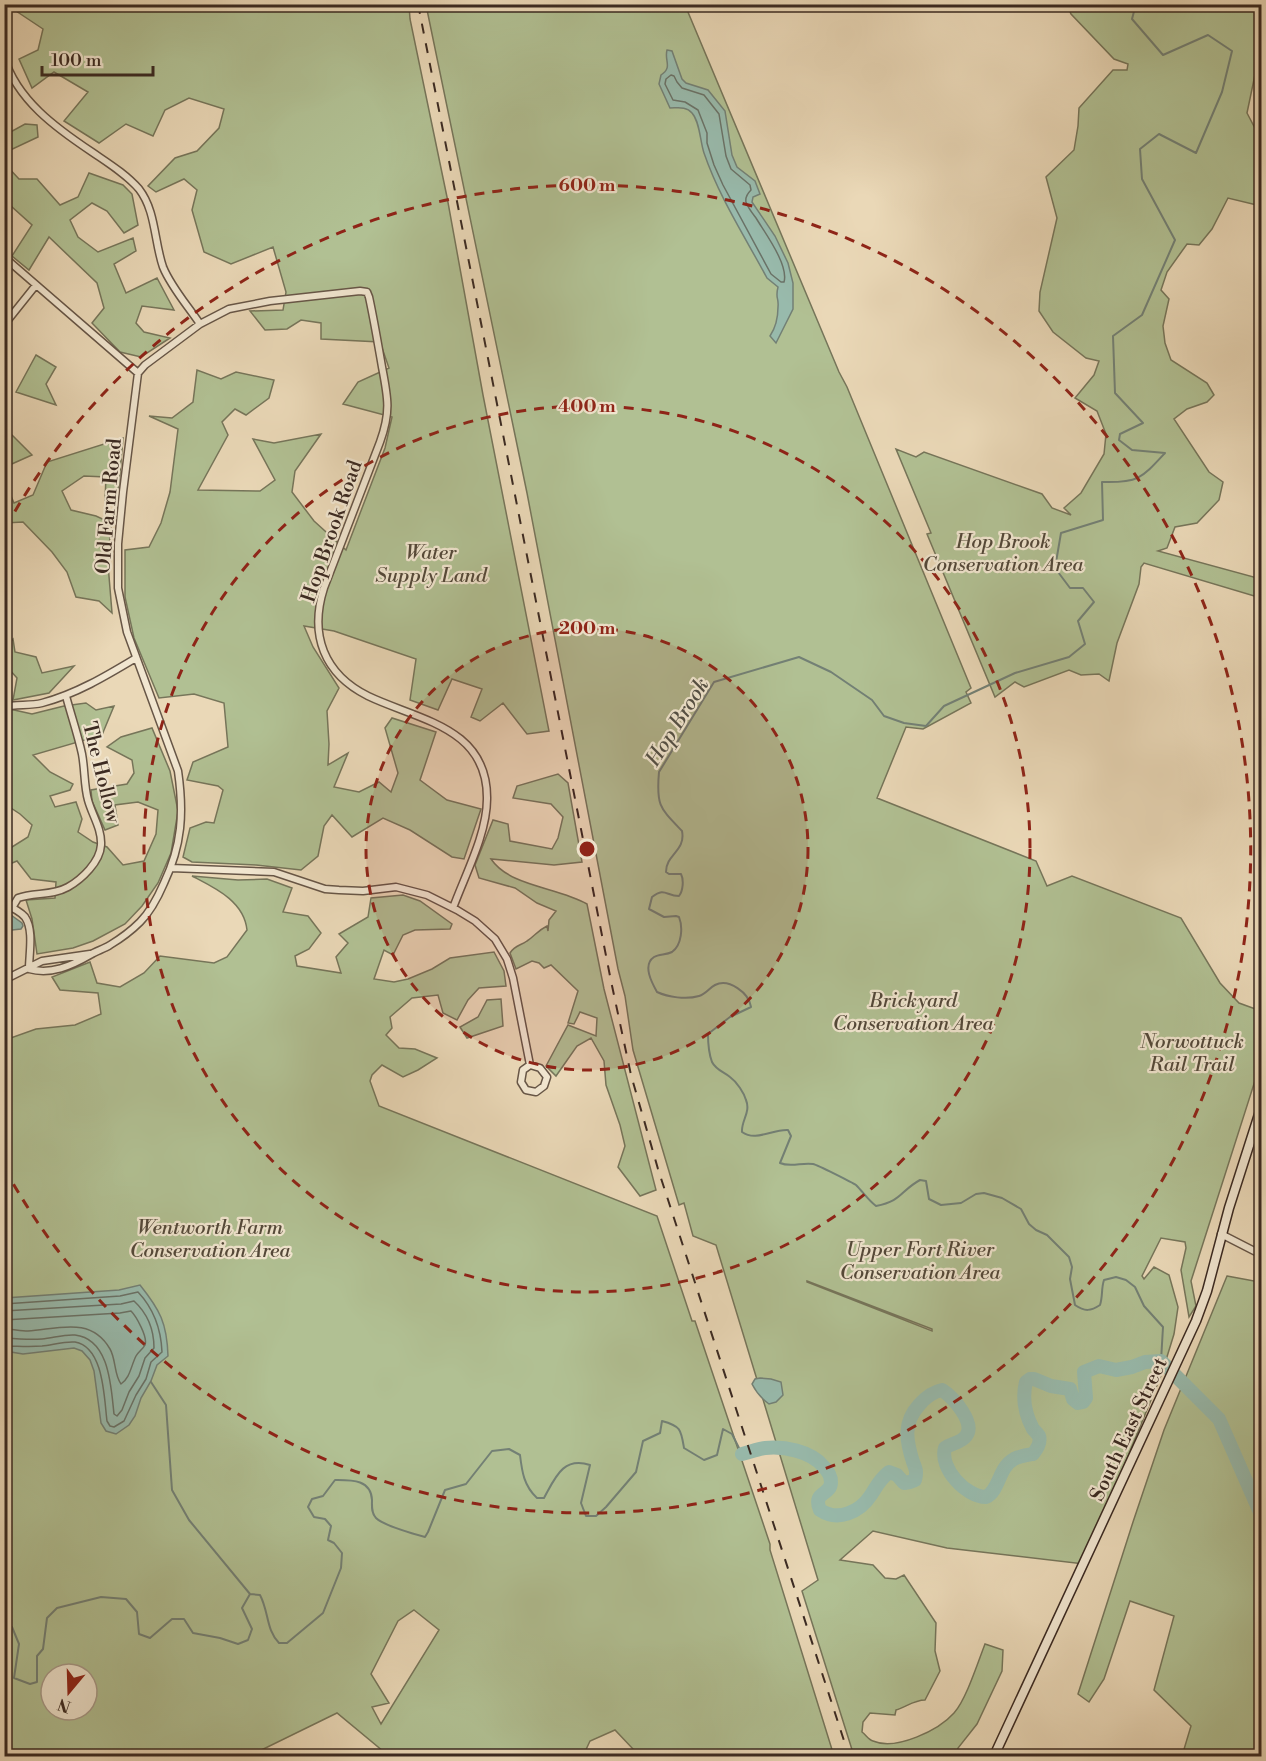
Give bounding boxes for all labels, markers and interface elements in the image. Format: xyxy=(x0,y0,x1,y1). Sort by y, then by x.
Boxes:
scale bar xyxy=(42,39,153,77)
text: 100 m xyxy=(51,49,102,72)
text: 600 m xyxy=(559,174,616,197)
text: 400 m xyxy=(558,395,616,418)
street label: Old Farm Road xyxy=(91,437,128,575)
street label: Hop Brook Road xyxy=(296,456,369,606)
park label: Hop Brook Conservation Area xyxy=(923,530,1084,578)
park label: Water Supply Land xyxy=(375,541,488,589)
text: 200 m xyxy=(559,617,616,640)
water label: Hop Brook xyxy=(640,673,715,772)
street label: The Hollow xyxy=(76,719,126,827)
centre of rings xyxy=(577,839,597,859)
park label: Brickyard Conservation Area xyxy=(833,989,994,1037)
park label: Norwottuck Rail Trail xyxy=(1139,1030,1244,1078)
park label: Wentworth Farm Conservation Area xyxy=(130,1216,291,1264)
park label: Upper Fort River Conservation Area xyxy=(840,1238,1001,1286)
street label: South East Street xyxy=(1085,1354,1174,1506)
north arrow xyxy=(39,1662,99,1722)
text: N xyxy=(55,1694,74,1717)

